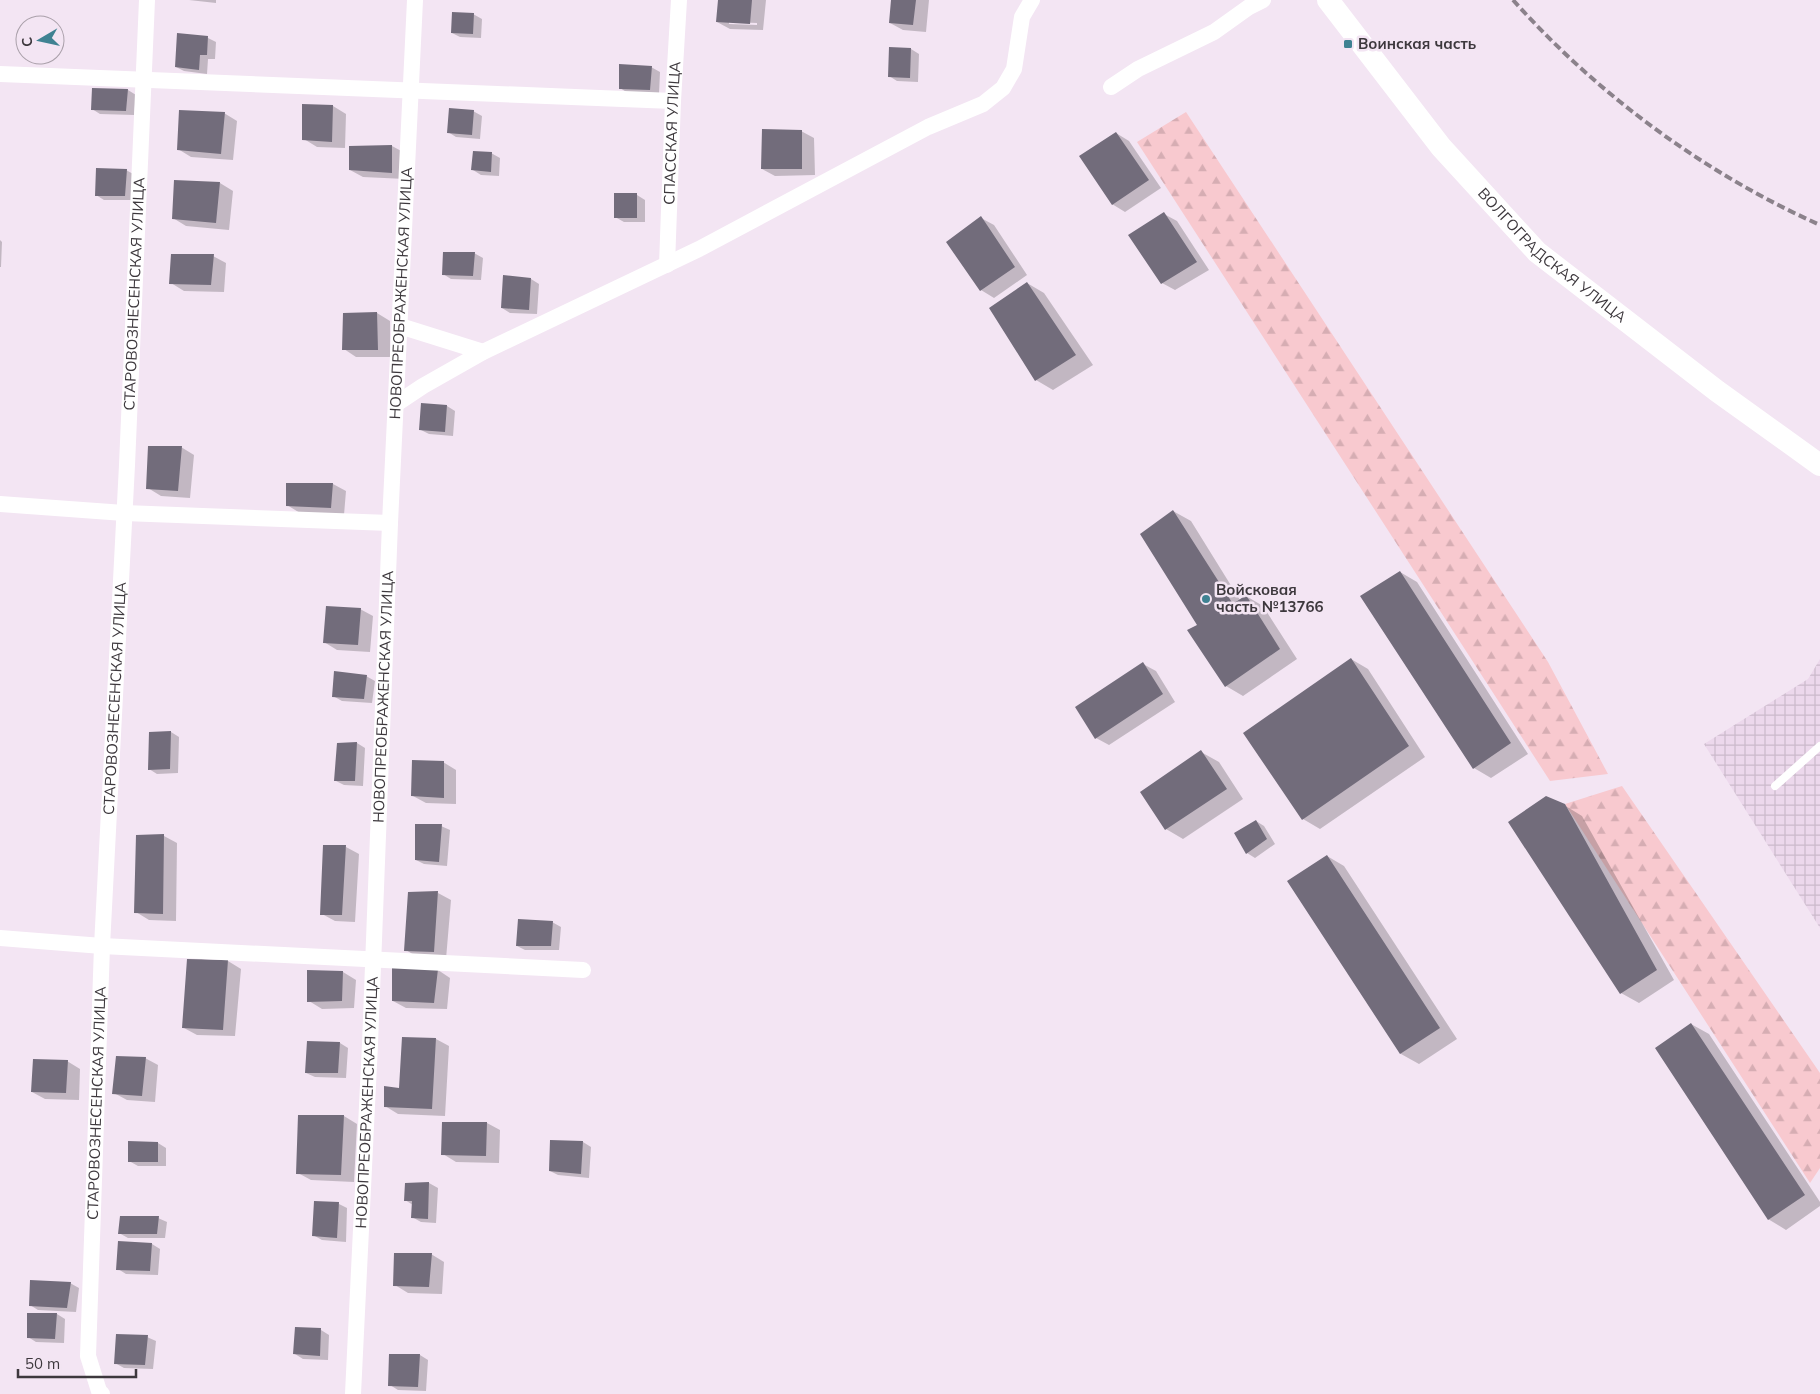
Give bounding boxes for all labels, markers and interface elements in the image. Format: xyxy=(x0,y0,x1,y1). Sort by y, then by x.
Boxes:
north arrow xyxy=(15,15,65,65)
place label: Воинская часть xyxy=(1358,34,1476,53)
text: С xyxy=(18,36,37,48)
marker: Воинская часть xyxy=(1342,38,1354,50)
street label: СПАССКАЯ УЛИЦА xyxy=(659,61,684,205)
street label: НОВОПРЕОБРАЖЕНСКАЯ УЛИЦА xyxy=(385,166,416,420)
street label: СТАРОВОЗНЕСЕНСКАЯ УЛИЦА xyxy=(119,177,148,411)
street label: ВОЛГОГРАДСКАЯ УЛИЦА xyxy=(1474,184,1630,327)
street label: НОВОПРЕОБРАЖЕНСКАЯ УЛИЦА xyxy=(368,570,397,823)
place label: Войсковая часть №13766 xyxy=(1216,580,1324,616)
street label: СТАРОВОЗНЕСЕНСКАЯ УЛИЦА xyxy=(99,581,130,816)
marker: Войсковая часть №13766 xyxy=(1200,593,1212,605)
street label: НОВОПРЕОБРАЖЕНСКАЯ УЛИЦА xyxy=(351,976,382,1229)
street label: СТАРОВОЗНЕСЕНСКАЯ УЛИЦА xyxy=(83,986,110,1220)
scale bar xyxy=(18,1346,135,1378)
text: 50 m xyxy=(25,1354,60,1373)

